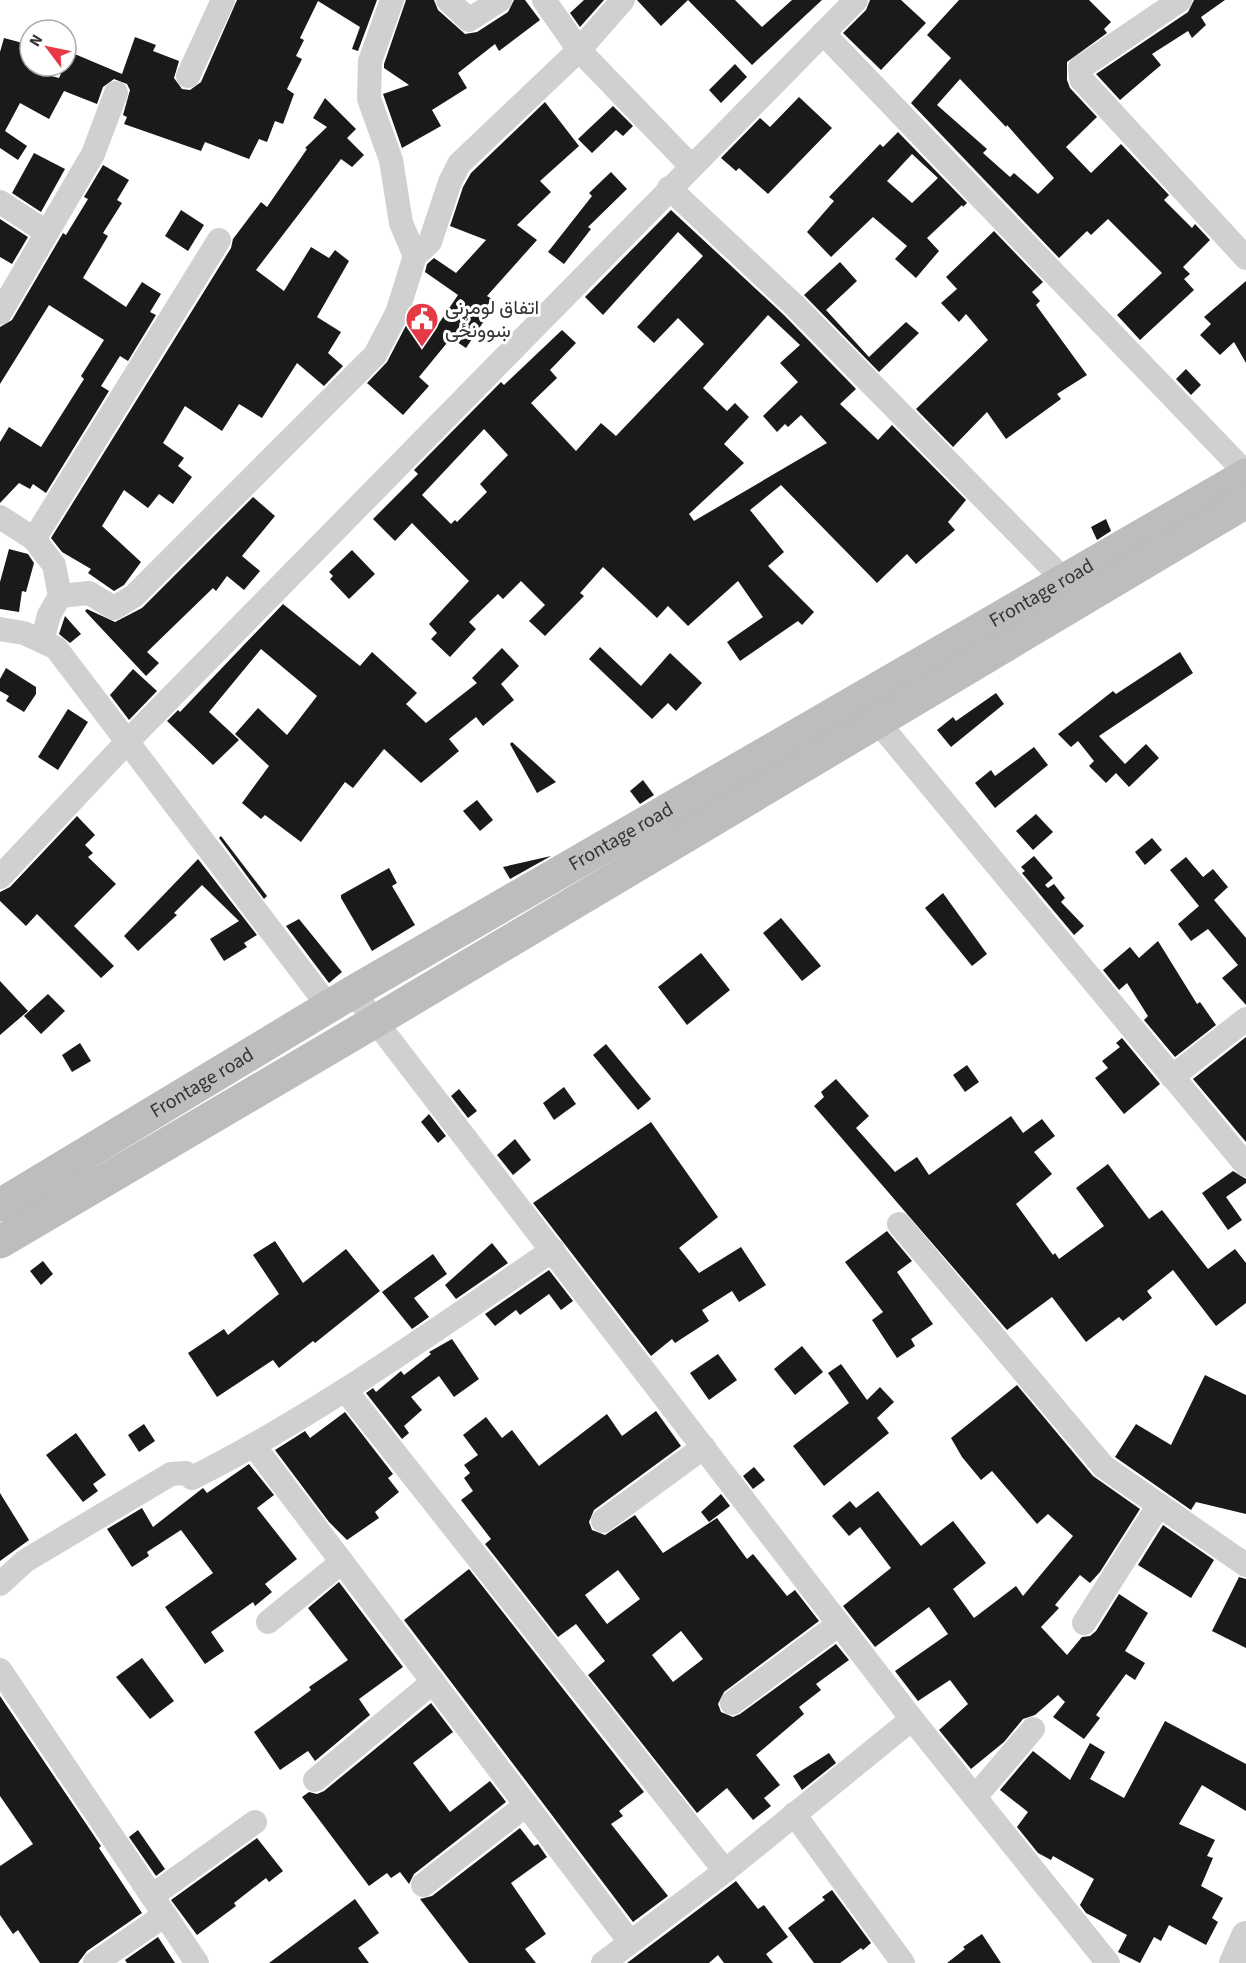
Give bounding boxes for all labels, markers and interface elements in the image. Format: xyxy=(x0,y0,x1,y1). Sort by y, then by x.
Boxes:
north arrow xyxy=(18,18,78,78)
text: N xyxy=(24,30,48,51)
place label: اتفاق لومړنی ښوونځی xyxy=(445,294,539,345)
public building icon: اتفاق لومړنی ښوونځی xyxy=(404,301,440,348)
street label: Frontage road xyxy=(984,552,1099,635)
street label: Frontage road xyxy=(564,795,679,878)
street label: Frontage road xyxy=(145,1041,259,1125)

